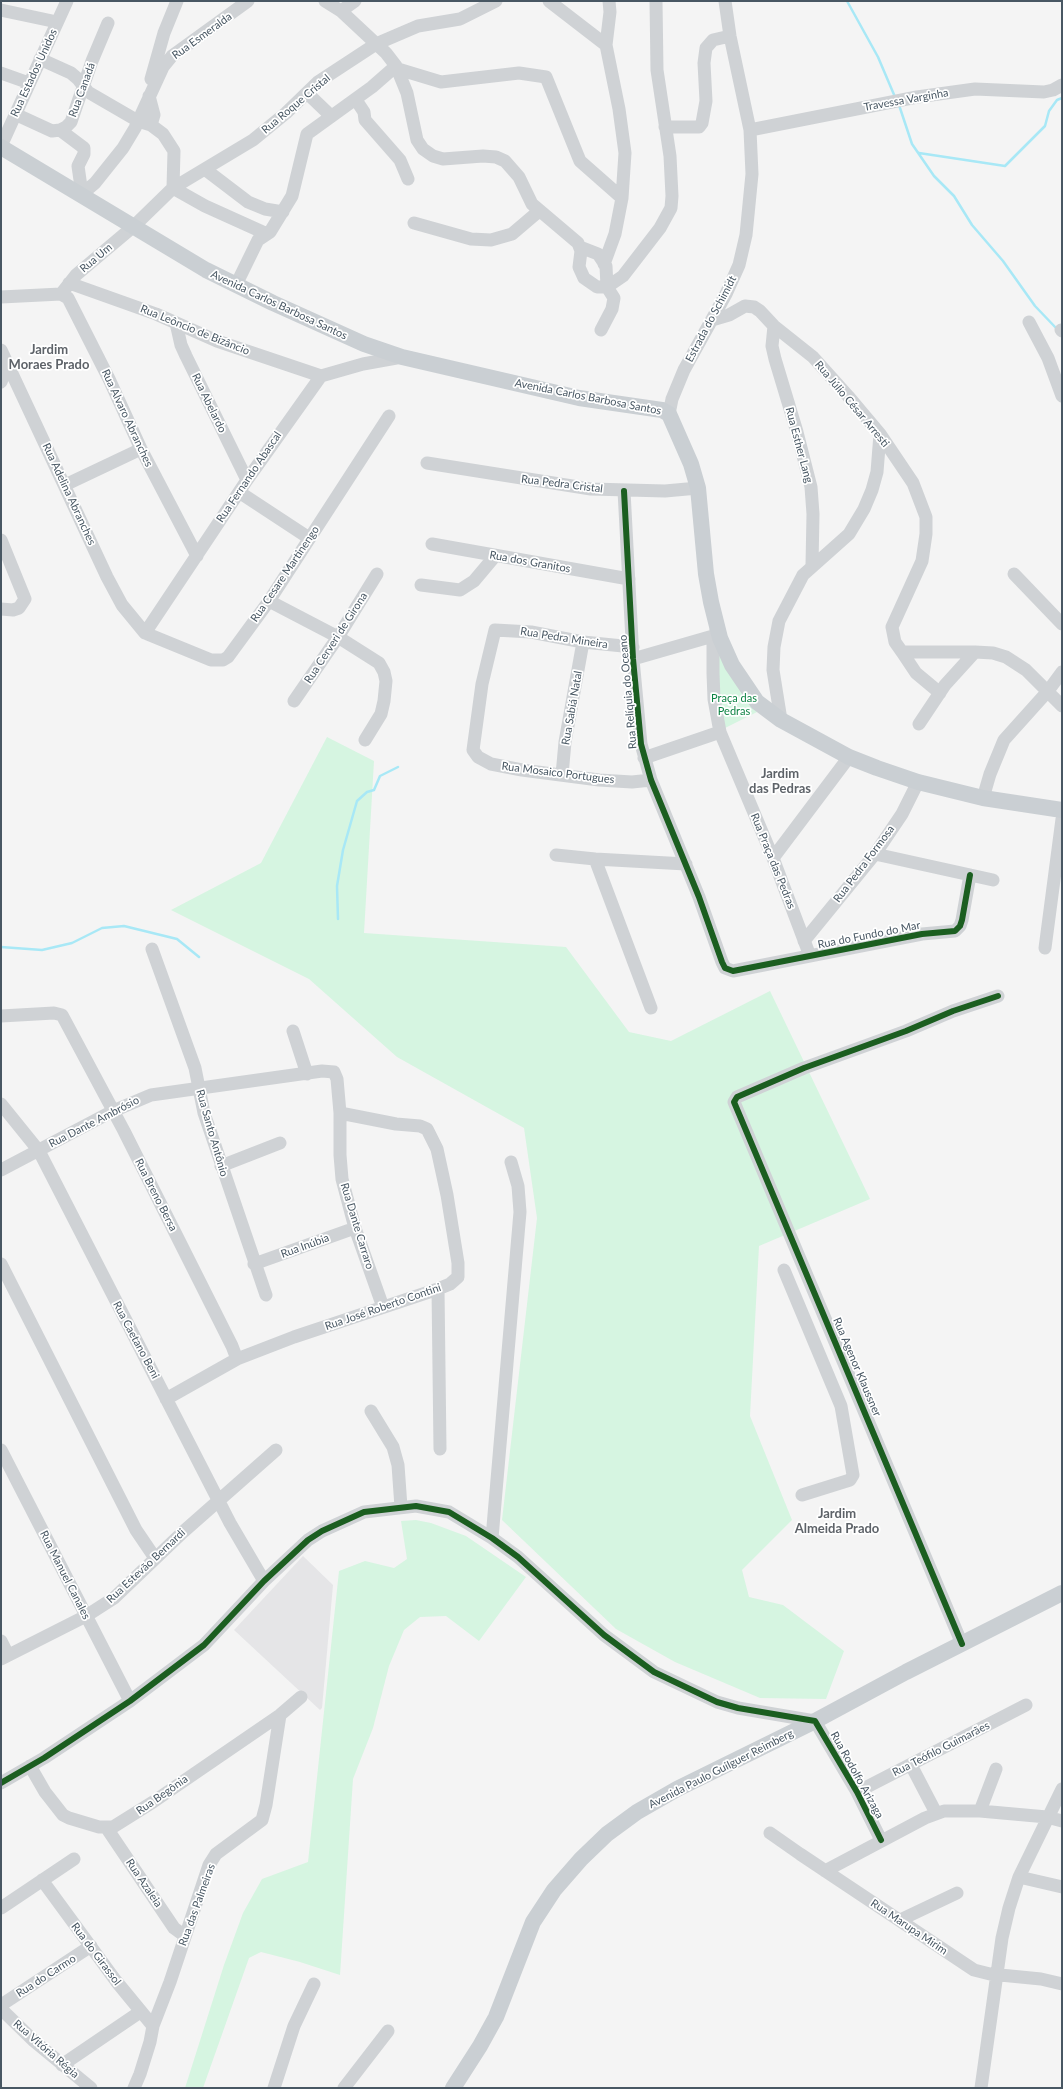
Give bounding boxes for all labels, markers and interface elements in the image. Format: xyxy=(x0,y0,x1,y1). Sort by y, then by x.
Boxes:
street label: Rua Esmeralda xyxy=(170,10,234,62)
street label: Rua Estados Unidos xyxy=(8,27,60,119)
street label: Rua Canadá xyxy=(66,61,98,119)
street label: Rua Roque Cristal xyxy=(259,71,333,137)
street label: Travessa Varginha xyxy=(863,86,949,114)
street label: Rua Um xyxy=(77,241,115,275)
street label: Avenida Carlos Barbosa Santos xyxy=(209,268,349,342)
street label: Estrada do Schimidt xyxy=(683,274,739,364)
street label: Rua Leôncio de Bizâncio xyxy=(138,302,252,358)
district label: Jardim Moraes Prado xyxy=(9,342,89,373)
street label: Rua Júlio César Arresti xyxy=(812,358,892,450)
street label: Rua Alvaro Abranches xyxy=(99,367,155,469)
street label: Rua Abelardo xyxy=(189,371,229,435)
street label: Avenida Carlos Barbosa Santos xyxy=(514,376,662,418)
street label: Rua Esther Lang xyxy=(783,406,815,484)
street label: Rua Fernando Abascal xyxy=(214,429,284,525)
street label: Rua Adelina Abranches xyxy=(40,441,98,547)
street label: Rua Pedra Cristal xyxy=(520,472,604,496)
street label: Rua Cesare Martinengo xyxy=(248,523,322,625)
street label: Rua dos Granitos xyxy=(488,548,572,576)
street label: Rua Cerveri de Girona xyxy=(302,590,370,686)
street label: Rua Pedra Mineira xyxy=(519,625,609,651)
street label: Rua Relíquia do Oceano xyxy=(616,634,640,750)
street label: Rua Sabiá Natal xyxy=(559,670,585,746)
park label: Praça das Pedras xyxy=(711,691,757,717)
street label: Rua Mosaico Portugues xyxy=(501,760,615,786)
district label: Jardim das Pedras xyxy=(749,766,811,797)
street label: Rua Praça das Pedras xyxy=(748,811,798,911)
street label: Rua Pedra Formosa xyxy=(831,823,897,905)
street label: Rua do Fundo do Mar xyxy=(817,919,921,951)
street label: Rua Santo Antônio xyxy=(193,1088,231,1178)
street label: Rua Dante Ambrósio xyxy=(47,1093,141,1151)
street label: Rua Breno Bersa xyxy=(132,1156,180,1234)
street label: Rua Dante Carraro xyxy=(338,1181,376,1271)
street label: Rua Inúbia xyxy=(279,1231,331,1261)
street label: Rua José Roberto Contini xyxy=(323,1281,443,1333)
street label: Rua Caetano Beni xyxy=(110,1299,162,1381)
street label: Rua Agenor Klaussner xyxy=(830,1316,884,1418)
district label: Jardim Almeida Prado xyxy=(795,1506,879,1537)
street label: Rua Estevão Bernardi xyxy=(104,1526,188,1606)
street label: Rua Manuel Canales xyxy=(37,1528,93,1622)
street label: Rua Teófilo Guimarães xyxy=(890,1719,992,1779)
street label: Avenida Paulo Guilguer Reimberg xyxy=(646,1727,796,1811)
street label: Rua Rodolfo Arizaga xyxy=(828,1729,886,1821)
street label: Rua Begônia xyxy=(134,1772,190,1818)
street label: Rua Azaleia xyxy=(123,1856,165,1910)
street label: Rua das Palmeiras xyxy=(176,1862,218,1948)
street label: Rua Marupa Mirim xyxy=(868,1896,950,1958)
street label: Rua do Girassol xyxy=(68,1920,124,1988)
street label: Rua do Carmo xyxy=(14,1952,78,2000)
street label: Rua Vitória Régia xyxy=(11,2017,81,2081)

